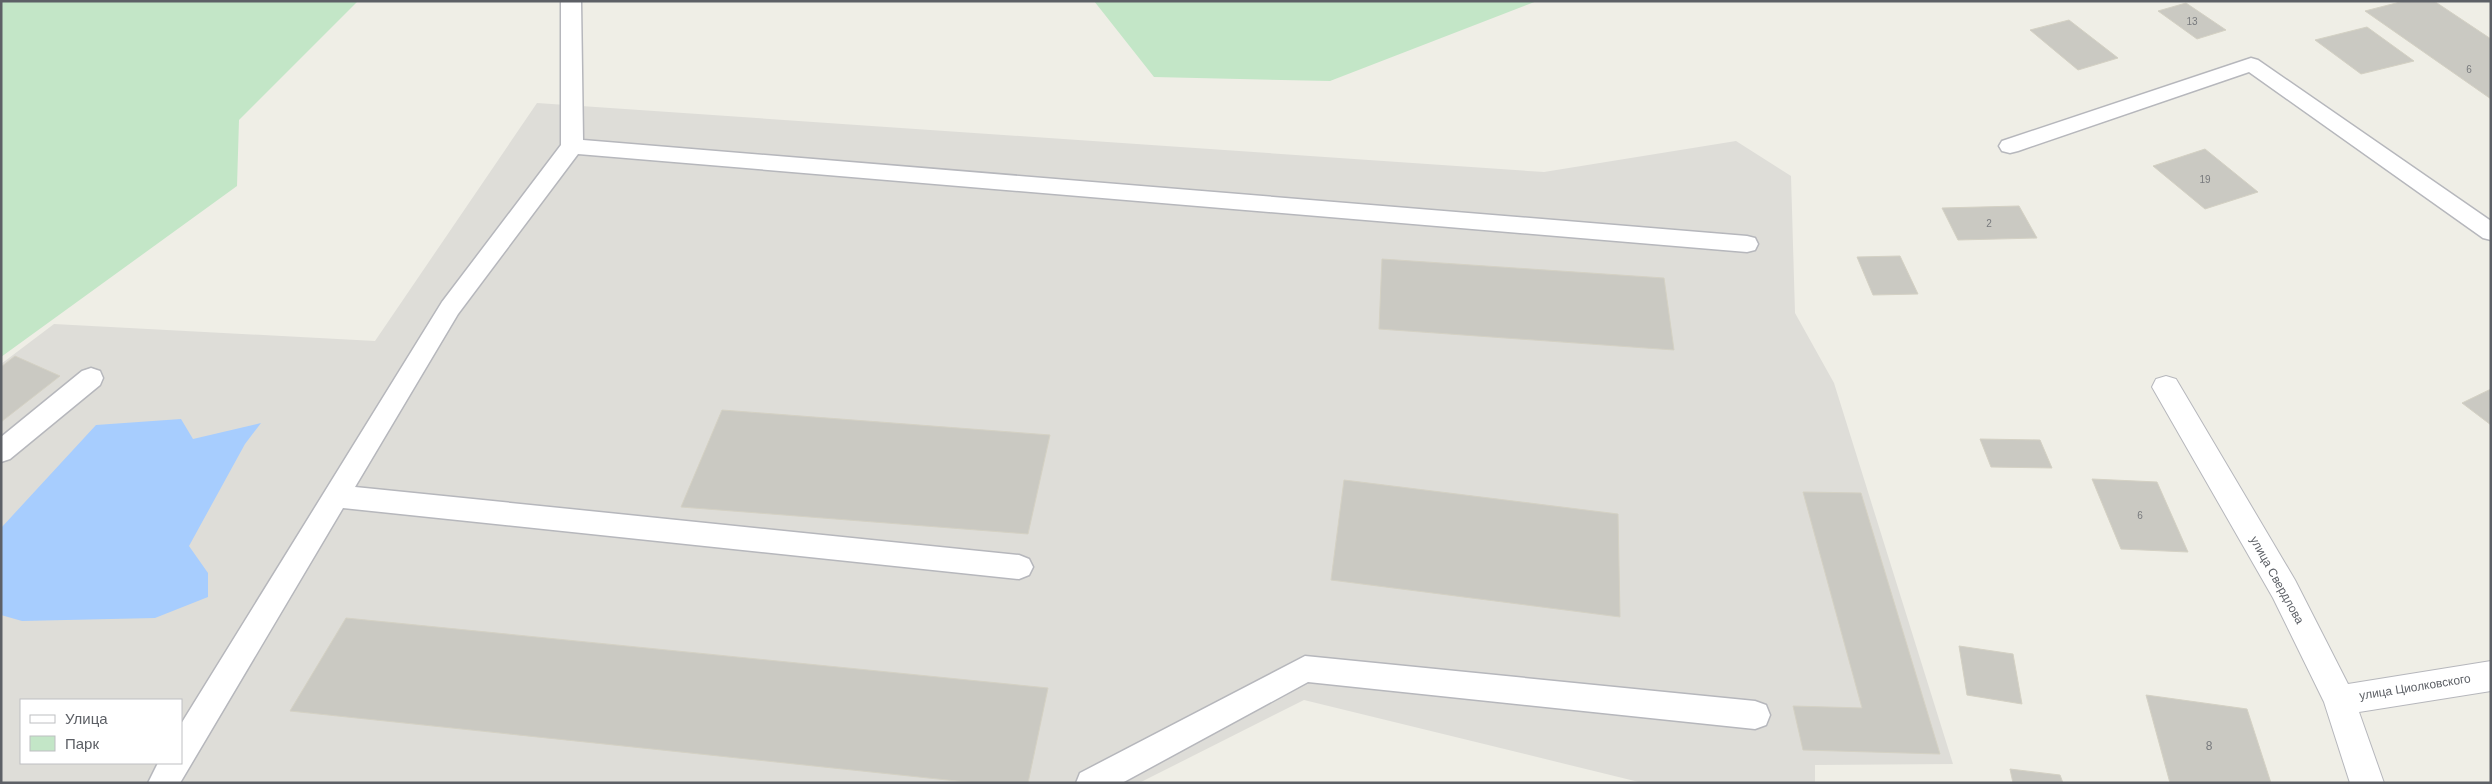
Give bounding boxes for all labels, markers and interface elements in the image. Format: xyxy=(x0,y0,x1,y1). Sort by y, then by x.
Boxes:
house number: 13 xyxy=(2186,16,2198,27)
house number: 6 xyxy=(2466,64,2472,75)
house number: 19 xyxy=(2199,174,2211,185)
house number: 2 xyxy=(1986,218,1992,229)
house number: 6 xyxy=(2137,510,2143,521)
street label: улица Свердлова xyxy=(2247,534,2307,627)
street label: улица Циолковского xyxy=(2358,671,2472,703)
legend xyxy=(20,699,182,764)
text: Улица xyxy=(65,710,108,727)
text: Парк xyxy=(65,735,99,752)
house number: 8 xyxy=(2206,739,2213,753)

